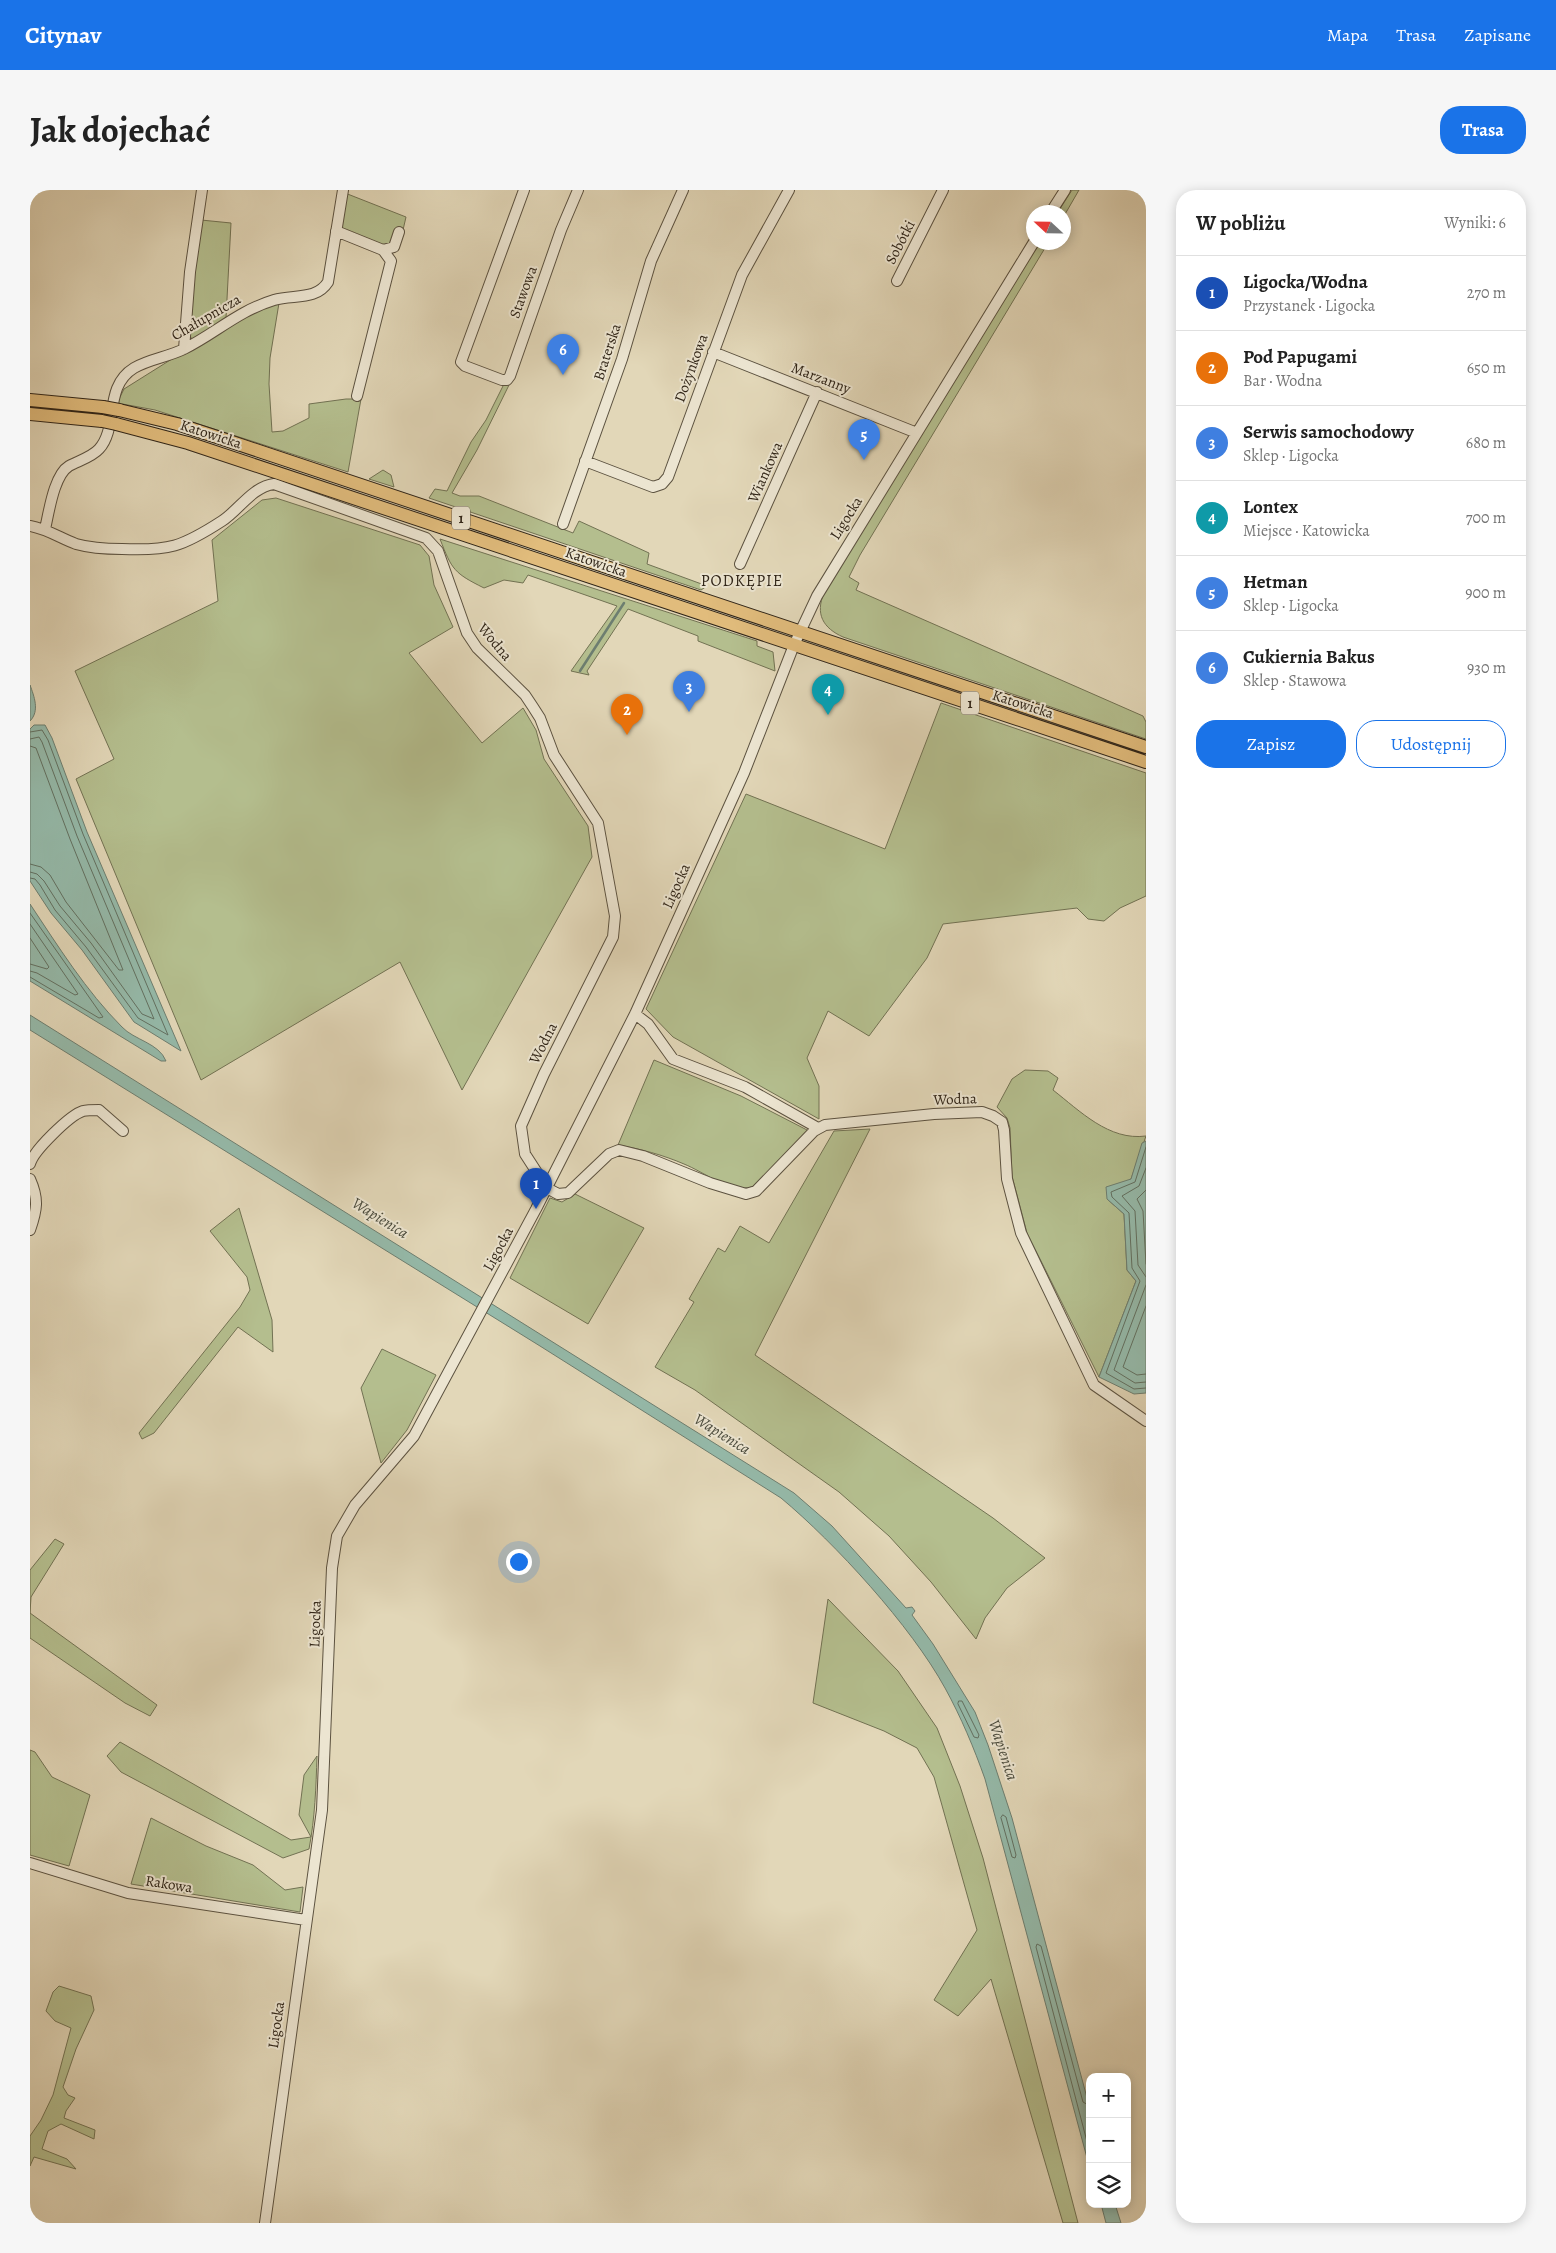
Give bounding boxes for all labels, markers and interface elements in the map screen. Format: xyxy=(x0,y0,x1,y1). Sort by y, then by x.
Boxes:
text: Citynav xyxy=(25,19,101,51)
text: Mapa xyxy=(1327,23,1368,47)
text: Trasa xyxy=(1396,23,1436,47)
text: Zapisane xyxy=(1464,23,1531,47)
text: Jak dojechać xyxy=(30,106,210,154)
button: Trasa xyxy=(1440,106,1526,154)
north arrow xyxy=(1026,205,1071,250)
text: W pobliżu xyxy=(1196,209,1285,237)
text: Wyniki: 6 xyxy=(1444,212,1506,234)
street label: Sobótki xyxy=(880,217,920,267)
street label: Stawowa xyxy=(504,263,542,321)
text: Ligocka/Wodna xyxy=(1243,269,1368,295)
text: 1 xyxy=(1209,282,1215,304)
text: 270 m xyxy=(1467,282,1506,304)
street label: Chałupnicza xyxy=(168,289,244,345)
text: Przystanek · Ligocka xyxy=(1243,295,1375,317)
street label: Braterska xyxy=(588,321,626,383)
street label: Dożynkowa xyxy=(669,331,713,405)
pin: 6 xyxy=(547,334,579,375)
text: Pod Papugami xyxy=(1243,344,1357,370)
text: 2 xyxy=(1208,357,1216,379)
text: 650 m xyxy=(1467,357,1506,379)
street label: Marzanny xyxy=(788,358,854,399)
text: Bar · Wodna xyxy=(1243,370,1322,392)
street label: Katowicka xyxy=(178,415,244,453)
pin: 5 xyxy=(848,419,880,460)
text: Serwis samochodowy xyxy=(1243,419,1414,445)
text: 3 xyxy=(1209,432,1215,454)
text: 680 m xyxy=(1466,432,1506,454)
street label: Wiankowa xyxy=(742,438,787,506)
text: Sklep · Ligocka xyxy=(1243,445,1339,467)
street label: Ligocka xyxy=(825,493,867,543)
text: Lontex xyxy=(1243,494,1298,520)
road number: 1 xyxy=(452,506,470,529)
text: 4 xyxy=(1208,507,1216,529)
text: 700 m xyxy=(1466,507,1506,529)
text: Miejsce · Katowicka xyxy=(1243,520,1370,542)
street label: Katowicka xyxy=(563,542,629,582)
text: Hetman xyxy=(1243,569,1308,595)
district label: PODKĘPIE xyxy=(701,570,783,592)
text: 5 xyxy=(1209,582,1215,604)
text: 900 m xyxy=(1465,582,1506,604)
text: Sklep · Ligocka xyxy=(1243,595,1339,617)
street label: Wodna xyxy=(473,618,517,665)
text: Cukiernia Bakus xyxy=(1243,644,1375,670)
text: 6 xyxy=(1208,657,1216,679)
text: 930 m xyxy=(1467,657,1506,679)
text: Sklep · Stawowa xyxy=(1243,670,1346,692)
pin: 3 xyxy=(673,671,705,712)
pin: 4 xyxy=(812,674,844,715)
street label: Katowicka xyxy=(990,685,1056,723)
road number: 1 xyxy=(961,692,979,714)
pin: 2 xyxy=(611,694,643,735)
button: Zapisz xyxy=(1196,720,1346,768)
button: Udostępnij xyxy=(1356,720,1506,768)
street label: Ligocka xyxy=(657,860,695,912)
street label: Wodna xyxy=(524,1019,562,1068)
street label: Wodna xyxy=(932,1088,977,1110)
pin: 1 xyxy=(520,1168,552,1209)
water label: Wapienica xyxy=(348,1192,413,1244)
street label: Ligocka xyxy=(478,1223,518,1275)
water label: Wapienica xyxy=(690,1408,755,1460)
your location xyxy=(506,1549,532,1575)
street label: Ligocka xyxy=(304,1600,326,1648)
water label: Wapienica xyxy=(983,1717,1023,1784)
street label: Rakowa xyxy=(144,1870,194,1898)
street label: Ligocka xyxy=(263,2000,289,2050)
map controls xyxy=(1086,2073,1131,2208)
button: + xyxy=(1086,2073,1131,2118)
button: − xyxy=(1086,2118,1131,2163)
button: layers xyxy=(1086,2163,1131,2208)

